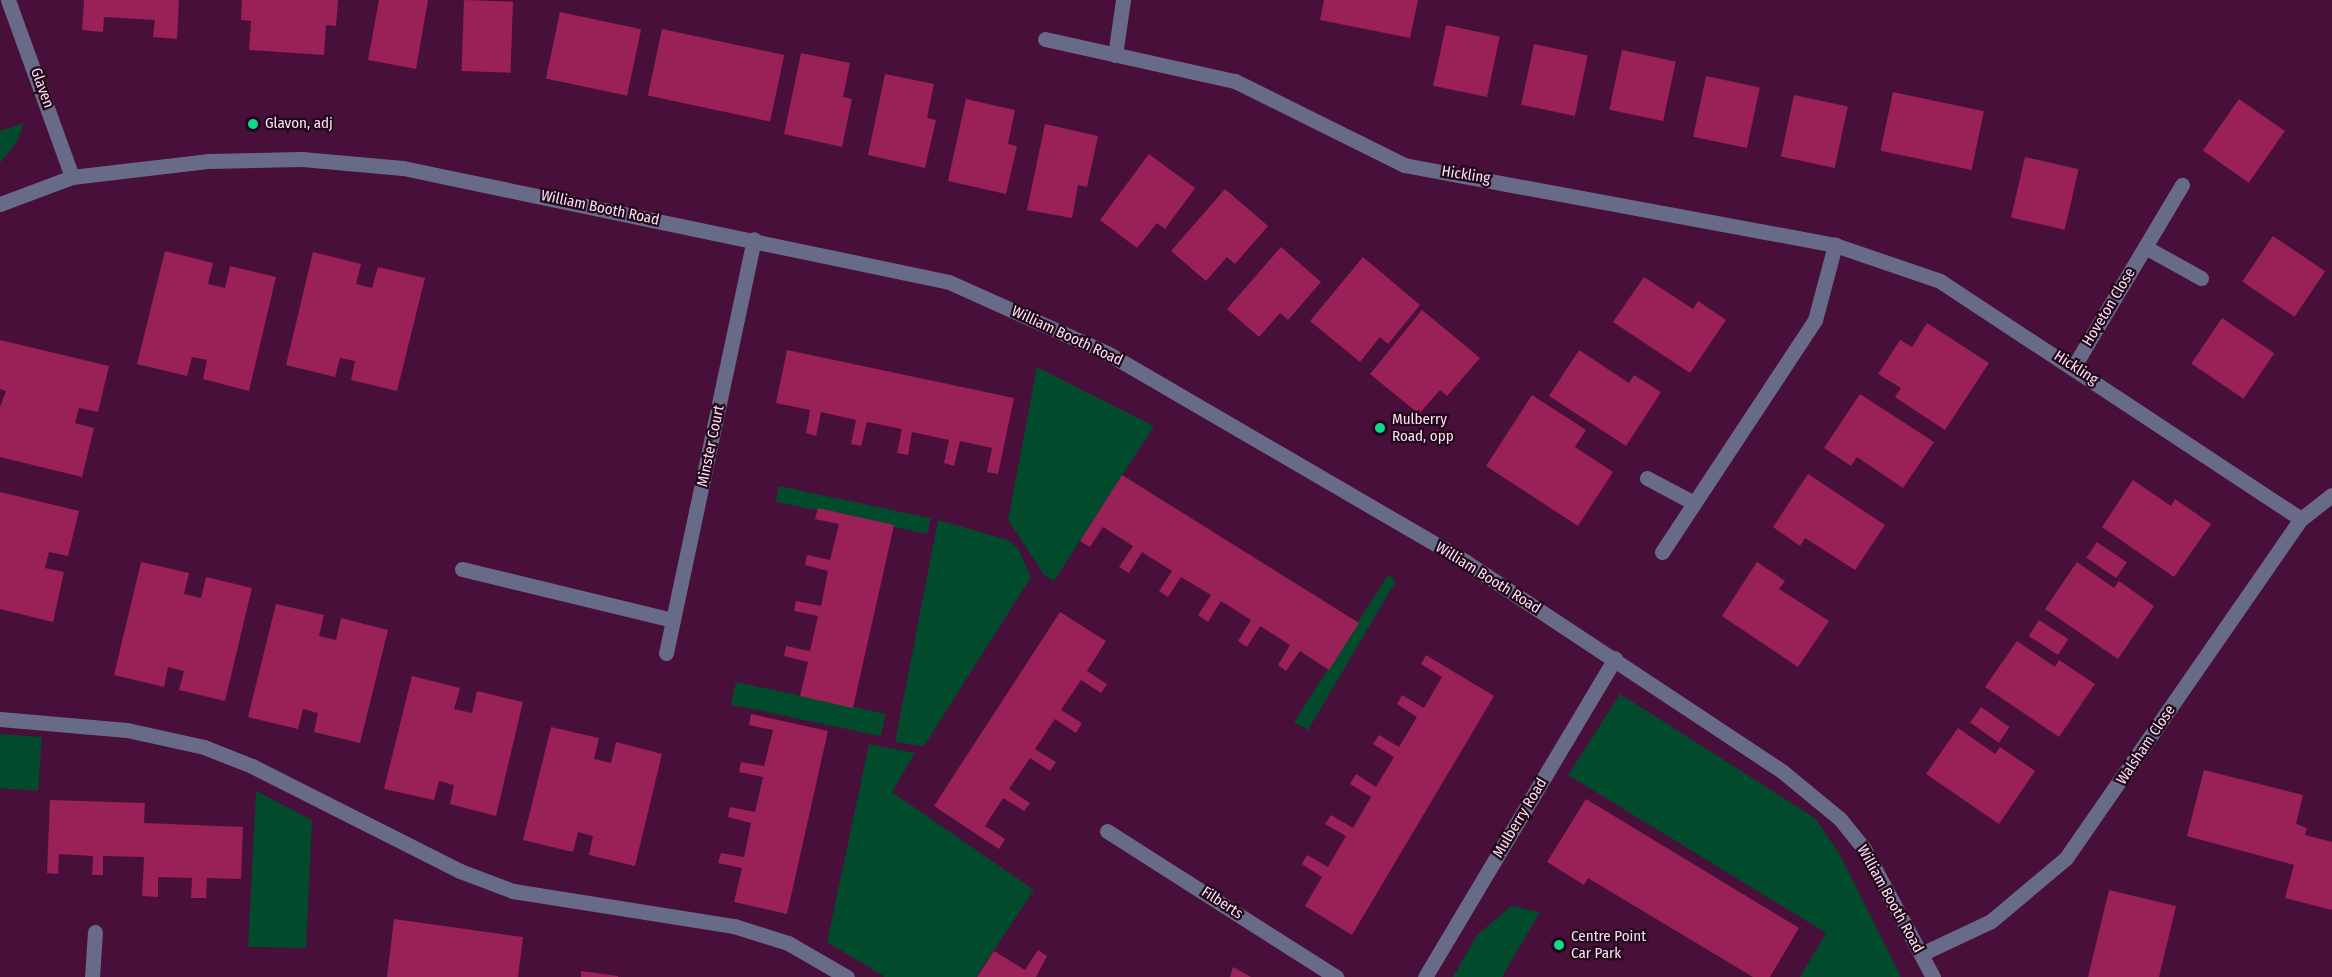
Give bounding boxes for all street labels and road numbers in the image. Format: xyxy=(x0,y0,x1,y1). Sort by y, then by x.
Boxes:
street label: Glaven xyxy=(26,65,58,111)
street label: Hickling xyxy=(1440,162,1492,188)
street label: William Booth Road xyxy=(539,187,661,229)
street label: Hoveton Close xyxy=(2079,265,2139,349)
street label: William Booth Road xyxy=(1009,302,1125,370)
street label: Hickling xyxy=(2051,347,2101,389)
street label: Minster Court xyxy=(694,404,728,488)
street label: William Booth Road xyxy=(1432,538,1544,618)
street label: Walsham Close xyxy=(2113,702,2179,788)
street label: Mulberry Road xyxy=(1489,775,1551,861)
street label: William Booth Road xyxy=(1853,842,1927,956)
street label: Filberts xyxy=(1198,883,1246,923)

